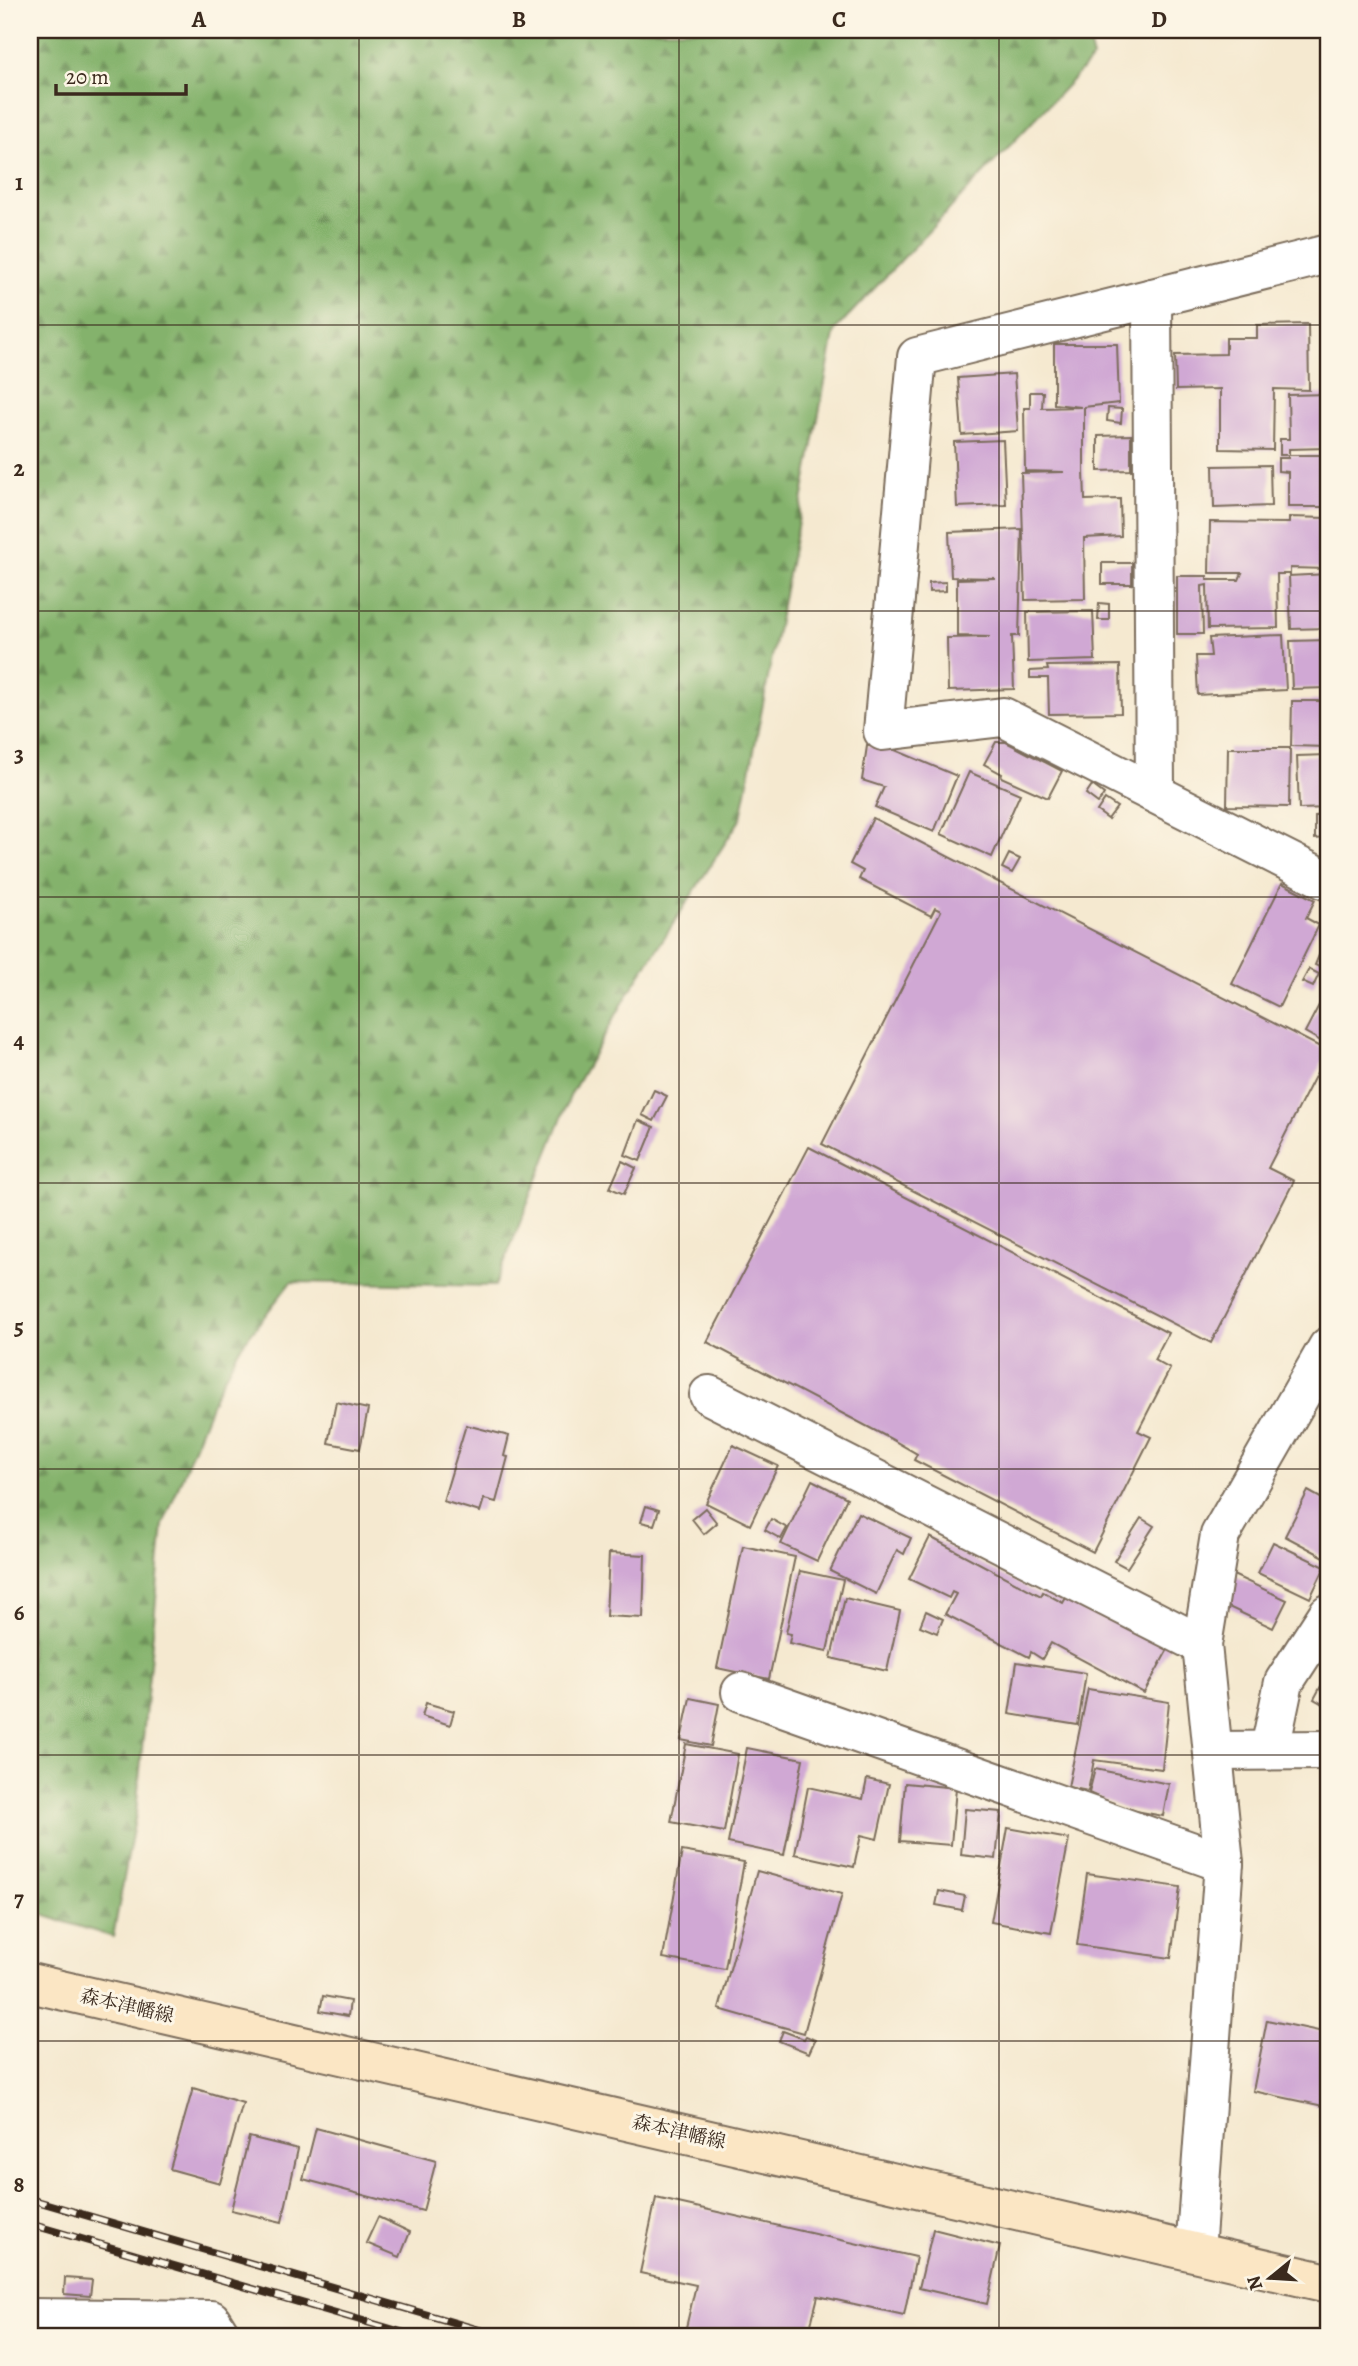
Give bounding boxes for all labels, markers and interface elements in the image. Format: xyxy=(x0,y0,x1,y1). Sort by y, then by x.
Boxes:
text: A xyxy=(191,4,207,35)
text: B xyxy=(512,4,526,35)
text: C xyxy=(832,4,846,35)
text: D xyxy=(1151,4,1167,35)
scale bar xyxy=(56,52,186,96)
text: 20 m xyxy=(66,63,109,91)
text: 1 xyxy=(15,167,23,198)
text: 2 xyxy=(13,453,25,484)
text: 3 xyxy=(14,739,24,770)
text: 4 xyxy=(14,1025,25,1056)
text: 5 xyxy=(14,1311,24,1342)
text: 6 xyxy=(14,1597,25,1628)
text: 7 xyxy=(14,1883,24,1914)
street label: 森本津幡線 xyxy=(78,1983,176,2029)
street label: 森本津幡線 xyxy=(630,2109,728,2155)
text: 8 xyxy=(13,2169,25,2200)
north arrow xyxy=(1236,2244,1306,2314)
text: N xyxy=(1240,2272,1269,2294)

